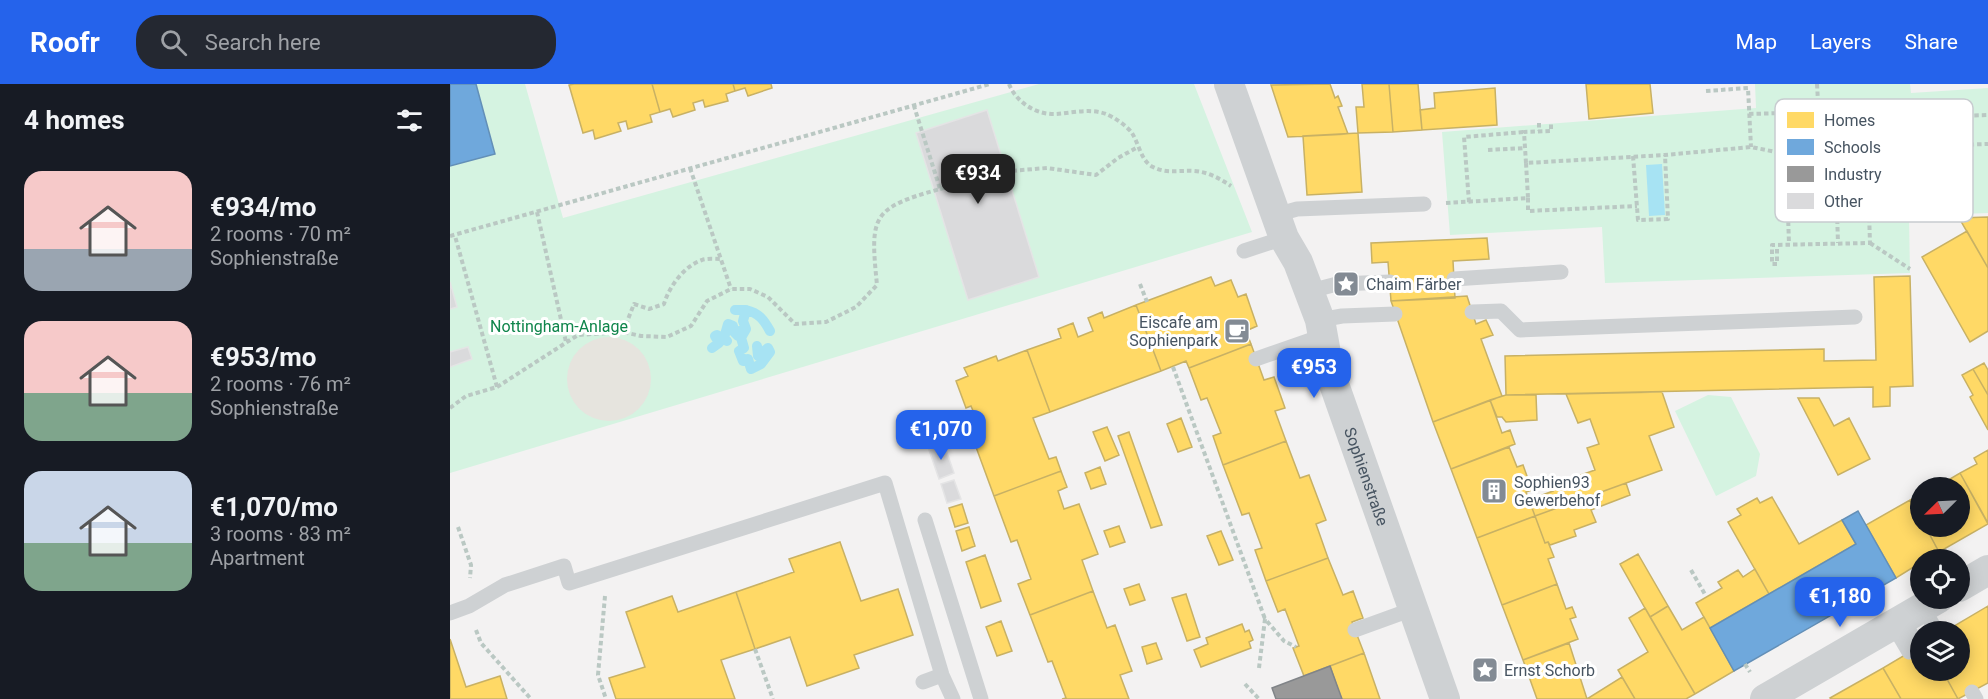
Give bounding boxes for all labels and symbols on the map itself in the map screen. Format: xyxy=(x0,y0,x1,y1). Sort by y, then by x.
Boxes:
legend xyxy=(1775,99,1973,222)
text: Homes xyxy=(1824,111,1875,130)
text: Schools xyxy=(1824,138,1881,157)
pin: €934 xyxy=(942,154,1014,205)
text: Industry xyxy=(1824,165,1882,184)
text: Other xyxy=(1824,192,1864,211)
place icon: Chaim Färber xyxy=(1331,269,1361,299)
place label: Chaim Färber xyxy=(1366,275,1462,294)
place label: Eiscafe am Sophienpark xyxy=(1129,313,1219,350)
cafe icon: Eiscafe am Sophienpark xyxy=(1222,316,1252,346)
park label: Nottingham-Anlage xyxy=(490,317,628,336)
pin: €953 xyxy=(1278,348,1350,399)
pin: €1,070 xyxy=(892,410,990,461)
street label: Sophienstraße xyxy=(1340,425,1393,528)
place label: Sophien93 Gewerbehof xyxy=(1514,473,1601,510)
building icon: Sophien93 Gewerbehof xyxy=(1479,476,1509,506)
north arrow xyxy=(1910,477,1970,537)
pin: €1,180 xyxy=(1791,577,1889,628)
place icon: Ernst Schorb xyxy=(1470,655,1500,685)
place label: Ernst Schorb xyxy=(1504,661,1595,680)

